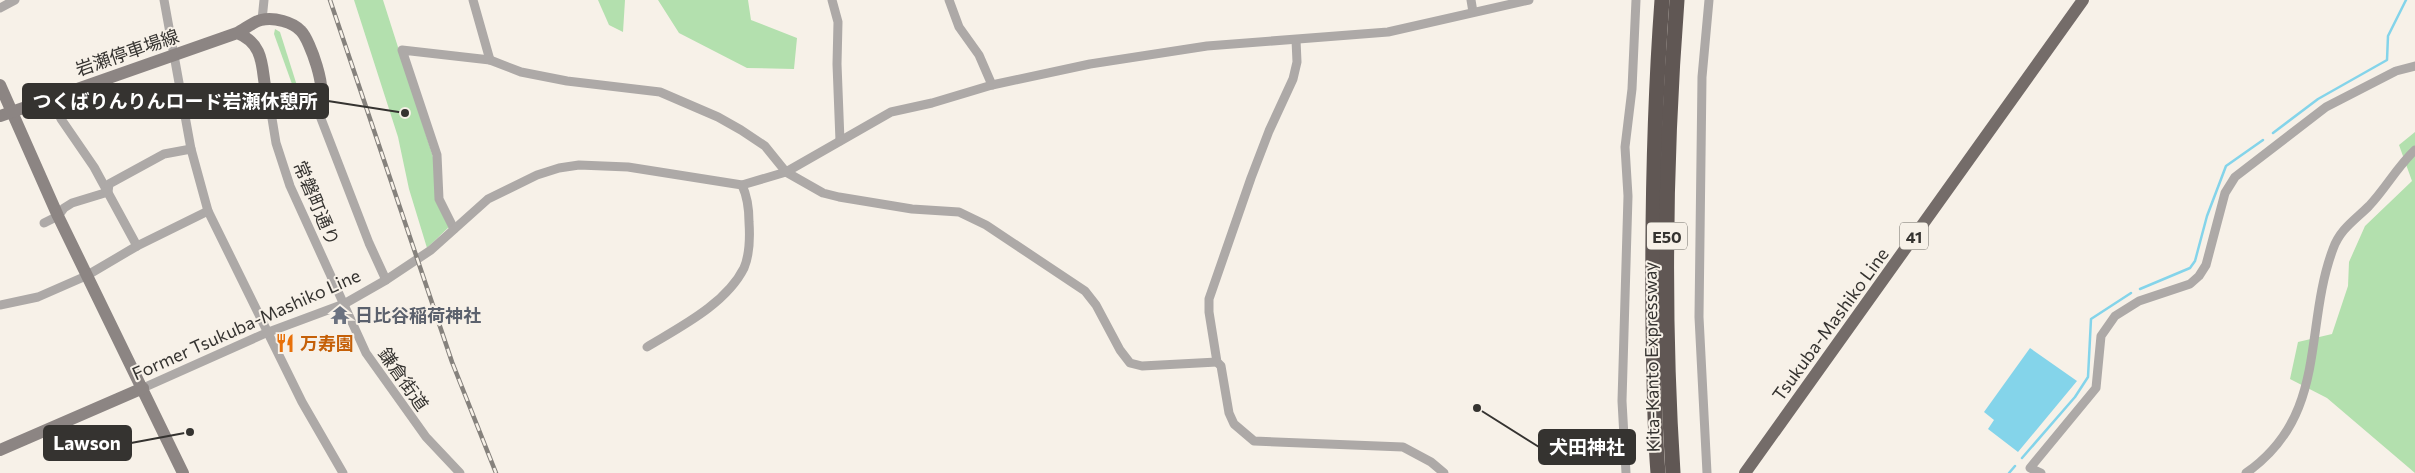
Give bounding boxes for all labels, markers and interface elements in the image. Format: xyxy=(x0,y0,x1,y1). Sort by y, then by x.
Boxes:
street label: 岩瀬停車場線 xyxy=(72,24,182,80)
callout: つくばりんりんロード岩瀬休憩所 xyxy=(23,84,328,118)
text: つくばりんりんロード岩瀬休憩所 xyxy=(32,89,318,112)
street label: 常磐町通り xyxy=(289,157,345,249)
road number: E50 xyxy=(1647,222,1687,250)
road number: 41 xyxy=(1900,222,1928,250)
street label: Tsukuba-Mashiko Line xyxy=(1767,243,1893,405)
street label: Kita-Kanto Expressway xyxy=(1638,262,1664,452)
street label: Former Tsukuba-Mashiko Line xyxy=(128,264,364,384)
temple icon: 日比谷稲荷神社 xyxy=(329,304,351,326)
place label: 日比谷稲荷神社 xyxy=(355,304,481,326)
restaurant icon: 万寿園 xyxy=(274,332,296,354)
place label: 万寿園 xyxy=(300,332,354,354)
street label: 鎌倉街道 xyxy=(374,343,434,415)
callout: Lawson xyxy=(44,426,131,460)
callout: 犬田神社 xyxy=(1539,430,1635,464)
text: Lawson xyxy=(53,431,121,454)
text: 犬田神社 xyxy=(1549,435,1625,458)

